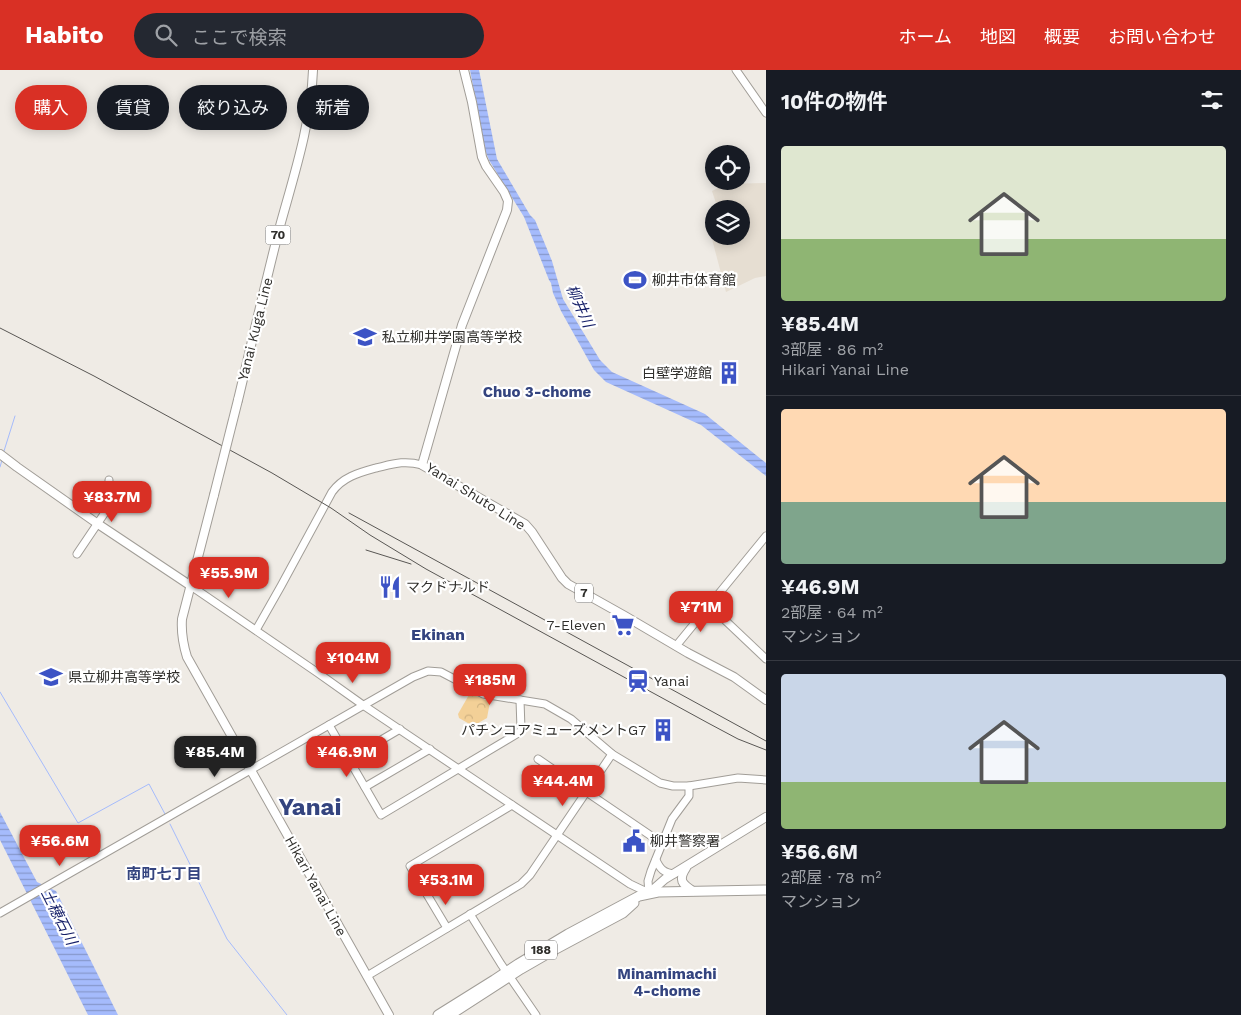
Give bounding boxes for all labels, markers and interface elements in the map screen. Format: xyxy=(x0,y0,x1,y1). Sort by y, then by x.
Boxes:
search box xyxy=(134,13,484,58)
text: Habito xyxy=(25,21,104,49)
icon: search xyxy=(152,21,180,49)
text: ここで検索 xyxy=(192,26,287,49)
text: ホーム xyxy=(899,26,952,47)
text: 地図 xyxy=(980,26,1016,47)
text: 概要 xyxy=(1044,26,1080,47)
text: お問い合わせ xyxy=(1108,26,1216,47)
chip: 購入 xyxy=(15,85,87,130)
chip: 賃貸 xyxy=(97,85,169,130)
chip: 絞り込み xyxy=(179,85,287,130)
chip: 新着 xyxy=(297,85,369,130)
icon: filters xyxy=(1198,86,1226,114)
text: 10件の物件 xyxy=(781,89,888,114)
map controls xyxy=(705,145,750,245)
button: locate xyxy=(705,145,750,190)
icon: home xyxy=(959,179,1049,269)
button: layers xyxy=(705,200,750,245)
road number: 70 xyxy=(266,226,290,244)
sports icon: 柳井市体育館 xyxy=(622,267,648,293)
place label: 柳井市体育館 xyxy=(652,272,736,288)
street label: Yanai Kuga Line xyxy=(234,276,276,382)
water label: 柳井川 xyxy=(563,282,598,332)
text: ¥85.4M xyxy=(781,311,859,336)
school or university icon: 私立柳井学園高等学校 xyxy=(352,324,378,350)
place label: 私立柳井学園高等学校 xyxy=(382,329,522,345)
text: 3部屋 · 86 m² xyxy=(781,340,883,359)
building icon: 白壁学遊館 xyxy=(716,360,742,386)
text: Hikari Yanai Line xyxy=(781,360,909,379)
place label: 白壁学遊館 xyxy=(642,365,712,381)
district label: Chuo 3-chome xyxy=(483,383,592,401)
icon: home xyxy=(959,442,1049,532)
street label: Yanai Shuto Line xyxy=(423,459,529,533)
pin: ¥83.7M xyxy=(71,480,153,523)
text: ¥83.7M xyxy=(83,487,141,506)
pin: ¥55.9M xyxy=(188,556,270,599)
text: ¥55.9M xyxy=(200,563,258,582)
restaurant icon: マクドナルド xyxy=(377,574,403,600)
text: ¥46.9M xyxy=(781,574,860,599)
place label: マクドナルド xyxy=(406,579,490,595)
road number: 7 xyxy=(575,584,593,602)
pin: ¥71M xyxy=(671,590,731,633)
text: ¥71M xyxy=(680,597,722,616)
text: 2部屋 · 64 m² xyxy=(781,603,883,622)
supermarket icon: 7-Eleven xyxy=(610,612,636,638)
place label: 7-Eleven xyxy=(547,617,606,633)
district label: Ekinan xyxy=(411,625,465,644)
text: マンション xyxy=(781,627,861,646)
pin: ¥104M xyxy=(318,642,388,684)
text: ¥104M xyxy=(327,648,379,667)
school or university icon: 県立柳井高等学校 xyxy=(38,664,64,690)
pin: ¥185M xyxy=(455,664,525,706)
station icon: Yanai xyxy=(625,668,651,694)
place label: 県立柳井高等学校 xyxy=(68,669,180,685)
text: ¥185M xyxy=(464,670,516,689)
place label: Yanai xyxy=(654,673,689,689)
icon: home xyxy=(959,707,1049,797)
building icon: パチンコアミューズメントG7 xyxy=(650,717,676,743)
place label: パチンコアミューズメントG7 xyxy=(461,722,646,738)
pin: ¥85.4M xyxy=(174,736,256,778)
pin: ¥46.9M xyxy=(306,736,388,778)
text: ¥85.4M xyxy=(185,742,245,761)
text: ¥46.9M xyxy=(317,742,377,761)
pin: ¥44.4M xyxy=(522,764,604,807)
text: ¥44.4M xyxy=(533,771,593,790)
district label: Yanai xyxy=(279,793,341,821)
pin: ¥56.6M xyxy=(19,824,101,867)
public building icon: 柳井警察署 xyxy=(621,828,647,854)
text: ¥56.6M xyxy=(31,831,89,850)
street label: Hikari Yanai Line xyxy=(282,833,350,939)
place label: 柳井警察署 xyxy=(650,833,720,849)
text: ¥56.6M xyxy=(781,839,858,864)
pin: ¥53.1M xyxy=(405,864,487,906)
district label: 南町七丁目 xyxy=(126,865,202,883)
text: 2部屋 · 78 m² xyxy=(781,868,881,887)
text: ¥53.1M xyxy=(419,870,473,889)
water label: 土穂石川 xyxy=(37,886,82,950)
text: マンション xyxy=(781,892,861,911)
road number: 188 xyxy=(525,940,557,960)
district label: Minamimachi 4-chome xyxy=(617,965,717,1000)

